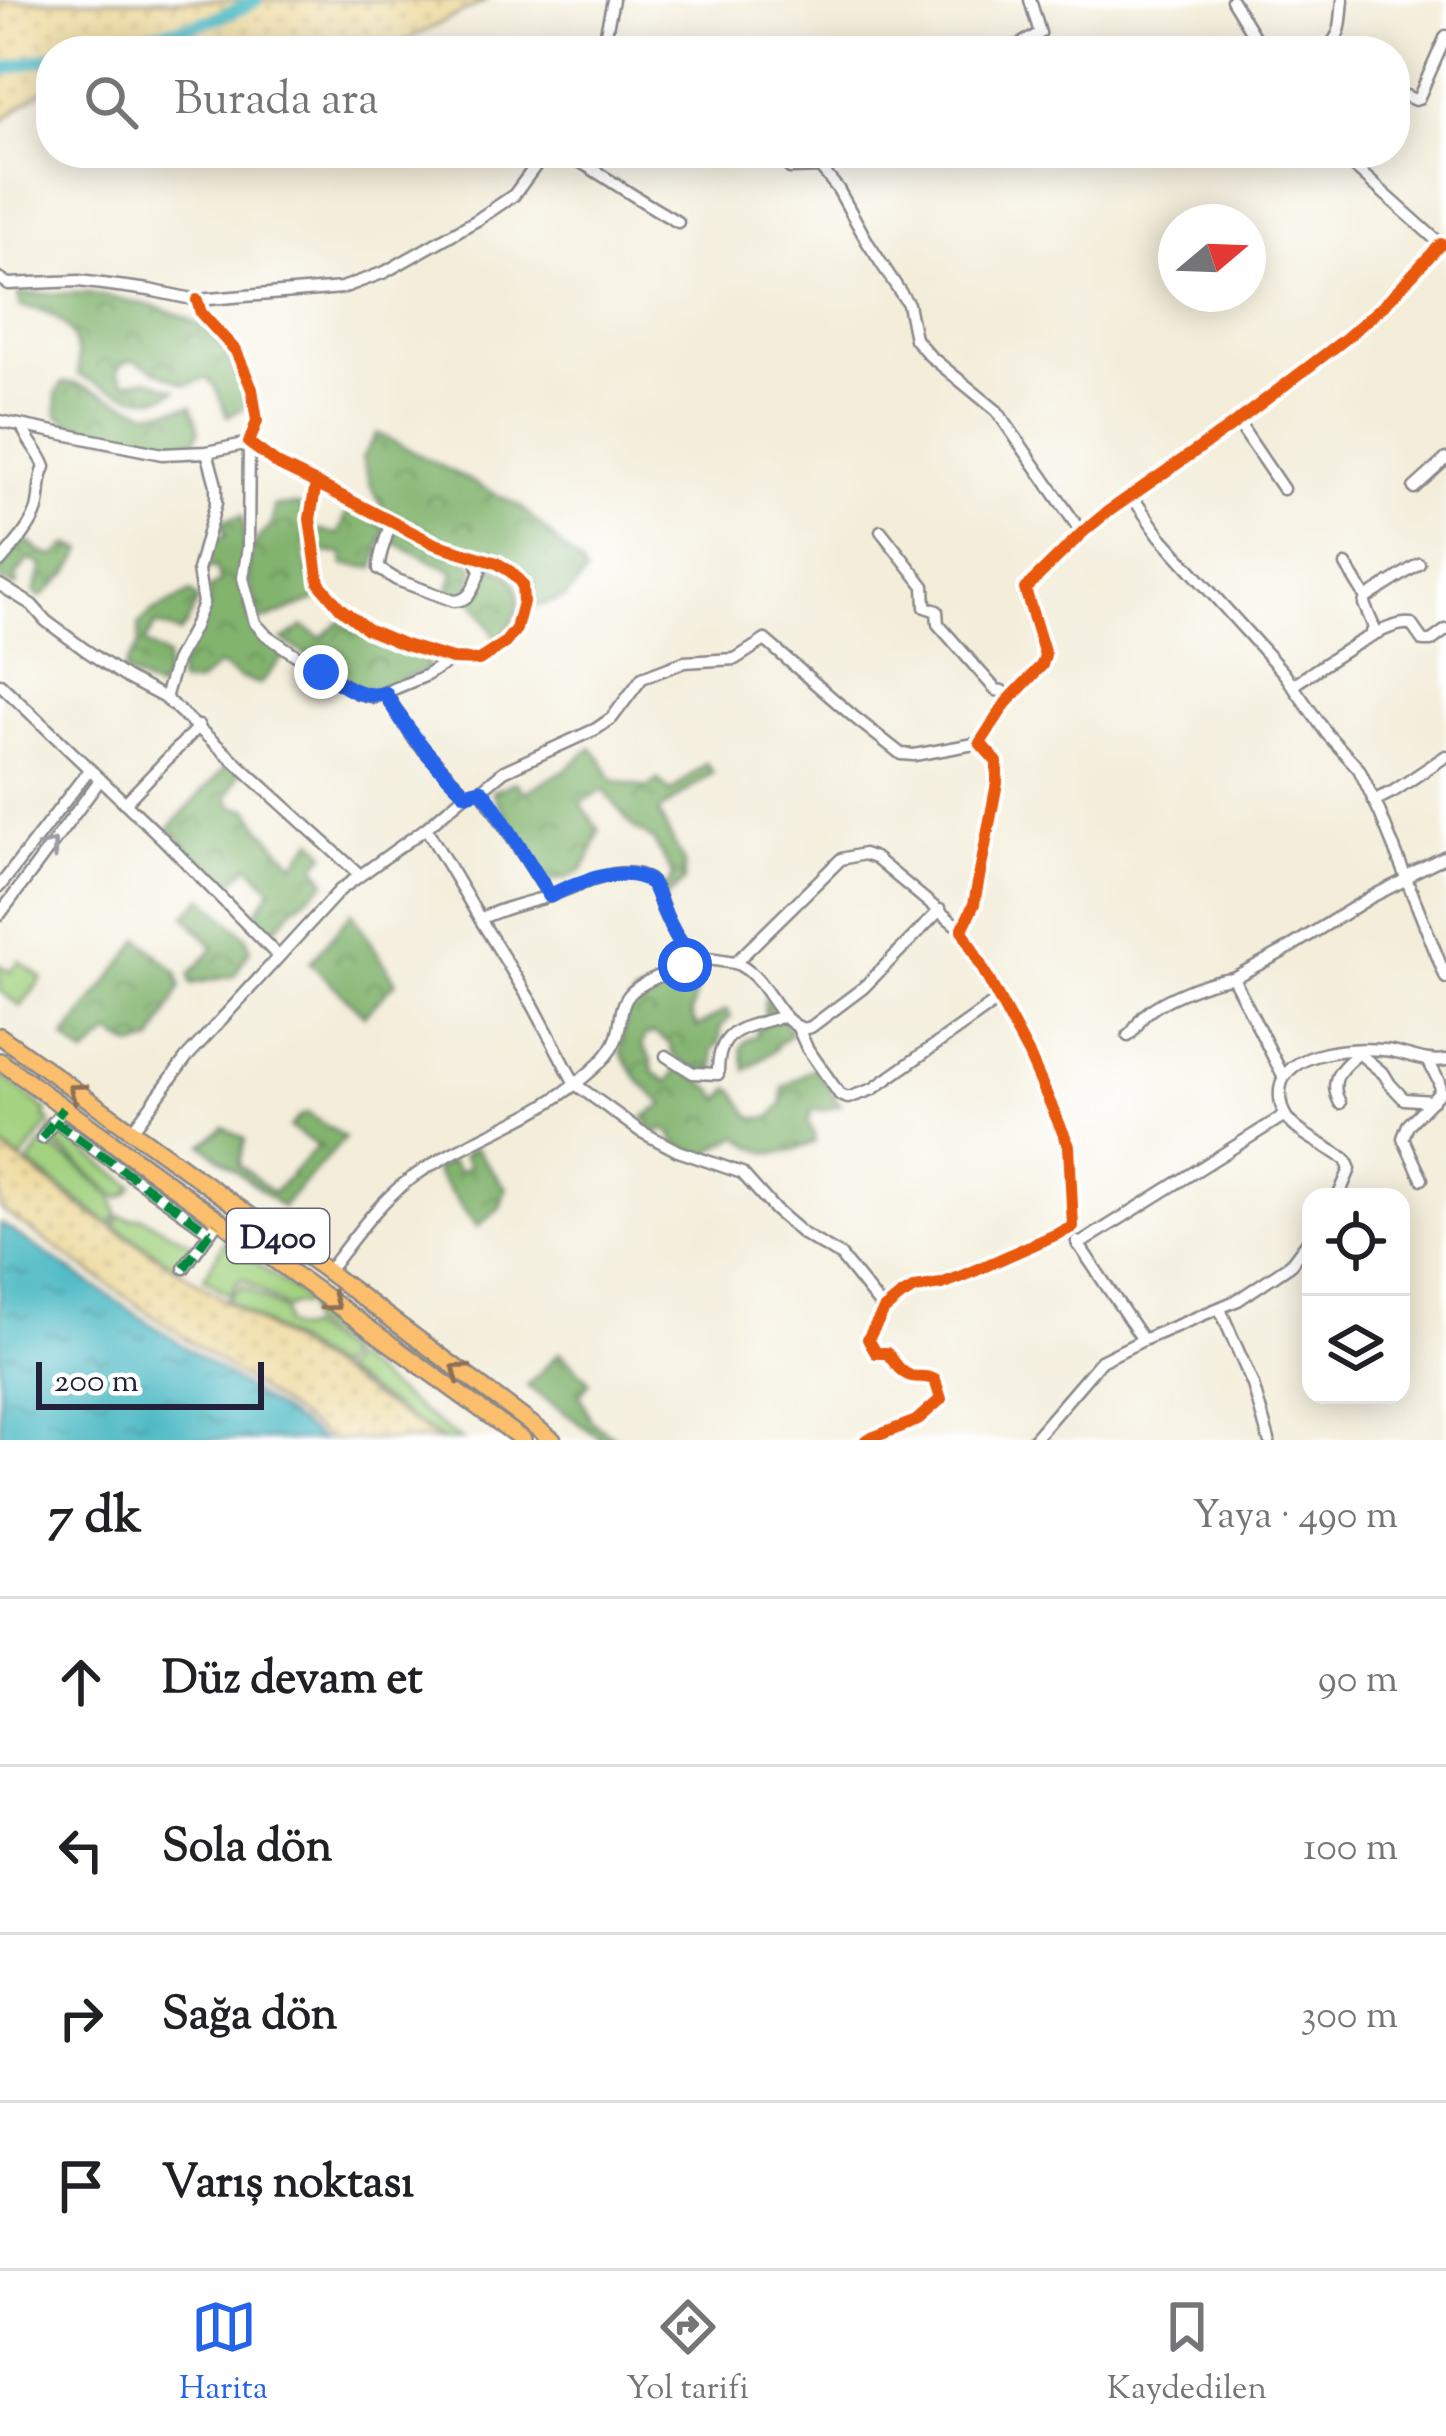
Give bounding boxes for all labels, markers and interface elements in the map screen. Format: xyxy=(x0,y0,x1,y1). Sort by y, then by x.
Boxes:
search box xyxy=(36,36,1410,168)
icon: search xyxy=(78,69,144,135)
text: Burada ara xyxy=(174,70,379,135)
north arrow xyxy=(1158,204,1266,312)
route end xyxy=(294,645,348,699)
one-way arrow xyxy=(35,839,57,860)
route start xyxy=(658,938,712,992)
one-way arrow xyxy=(67,1083,89,1105)
map controls xyxy=(1302,1188,1410,1404)
button: locate xyxy=(1302,1188,1410,1296)
road number: D400 xyxy=(227,1209,329,1263)
one-way arrow xyxy=(319,1289,341,1311)
button: layers xyxy=(1302,1296,1410,1404)
scale bar xyxy=(36,1356,264,1409)
text: 200 m xyxy=(54,1359,139,1407)
one-way arrow xyxy=(450,1363,472,1385)
text: 7 dk xyxy=(48,1482,142,1555)
text: Yaya · 490 m xyxy=(1192,1490,1398,1546)
icon: ahead xyxy=(48,1649,114,1715)
text: Düz devam et xyxy=(162,1649,423,1714)
text: 90 m xyxy=(1318,1654,1398,1710)
icon: left xyxy=(48,1817,114,1883)
text: Sola dön xyxy=(162,1817,332,1882)
text: 100 m xyxy=(1303,1822,1398,1878)
icon: right xyxy=(48,1985,114,2051)
text: Sağa dön xyxy=(162,1985,337,2050)
text: 300 m xyxy=(1301,1990,1398,2046)
icon: arrive xyxy=(48,2153,114,2219)
text: Varış noktası xyxy=(162,2153,414,2218)
tab: Harita xyxy=(179,2294,268,2414)
tab: Yol tarifi xyxy=(626,2294,749,2414)
tab: Kaydedilen xyxy=(1107,2294,1267,2414)

